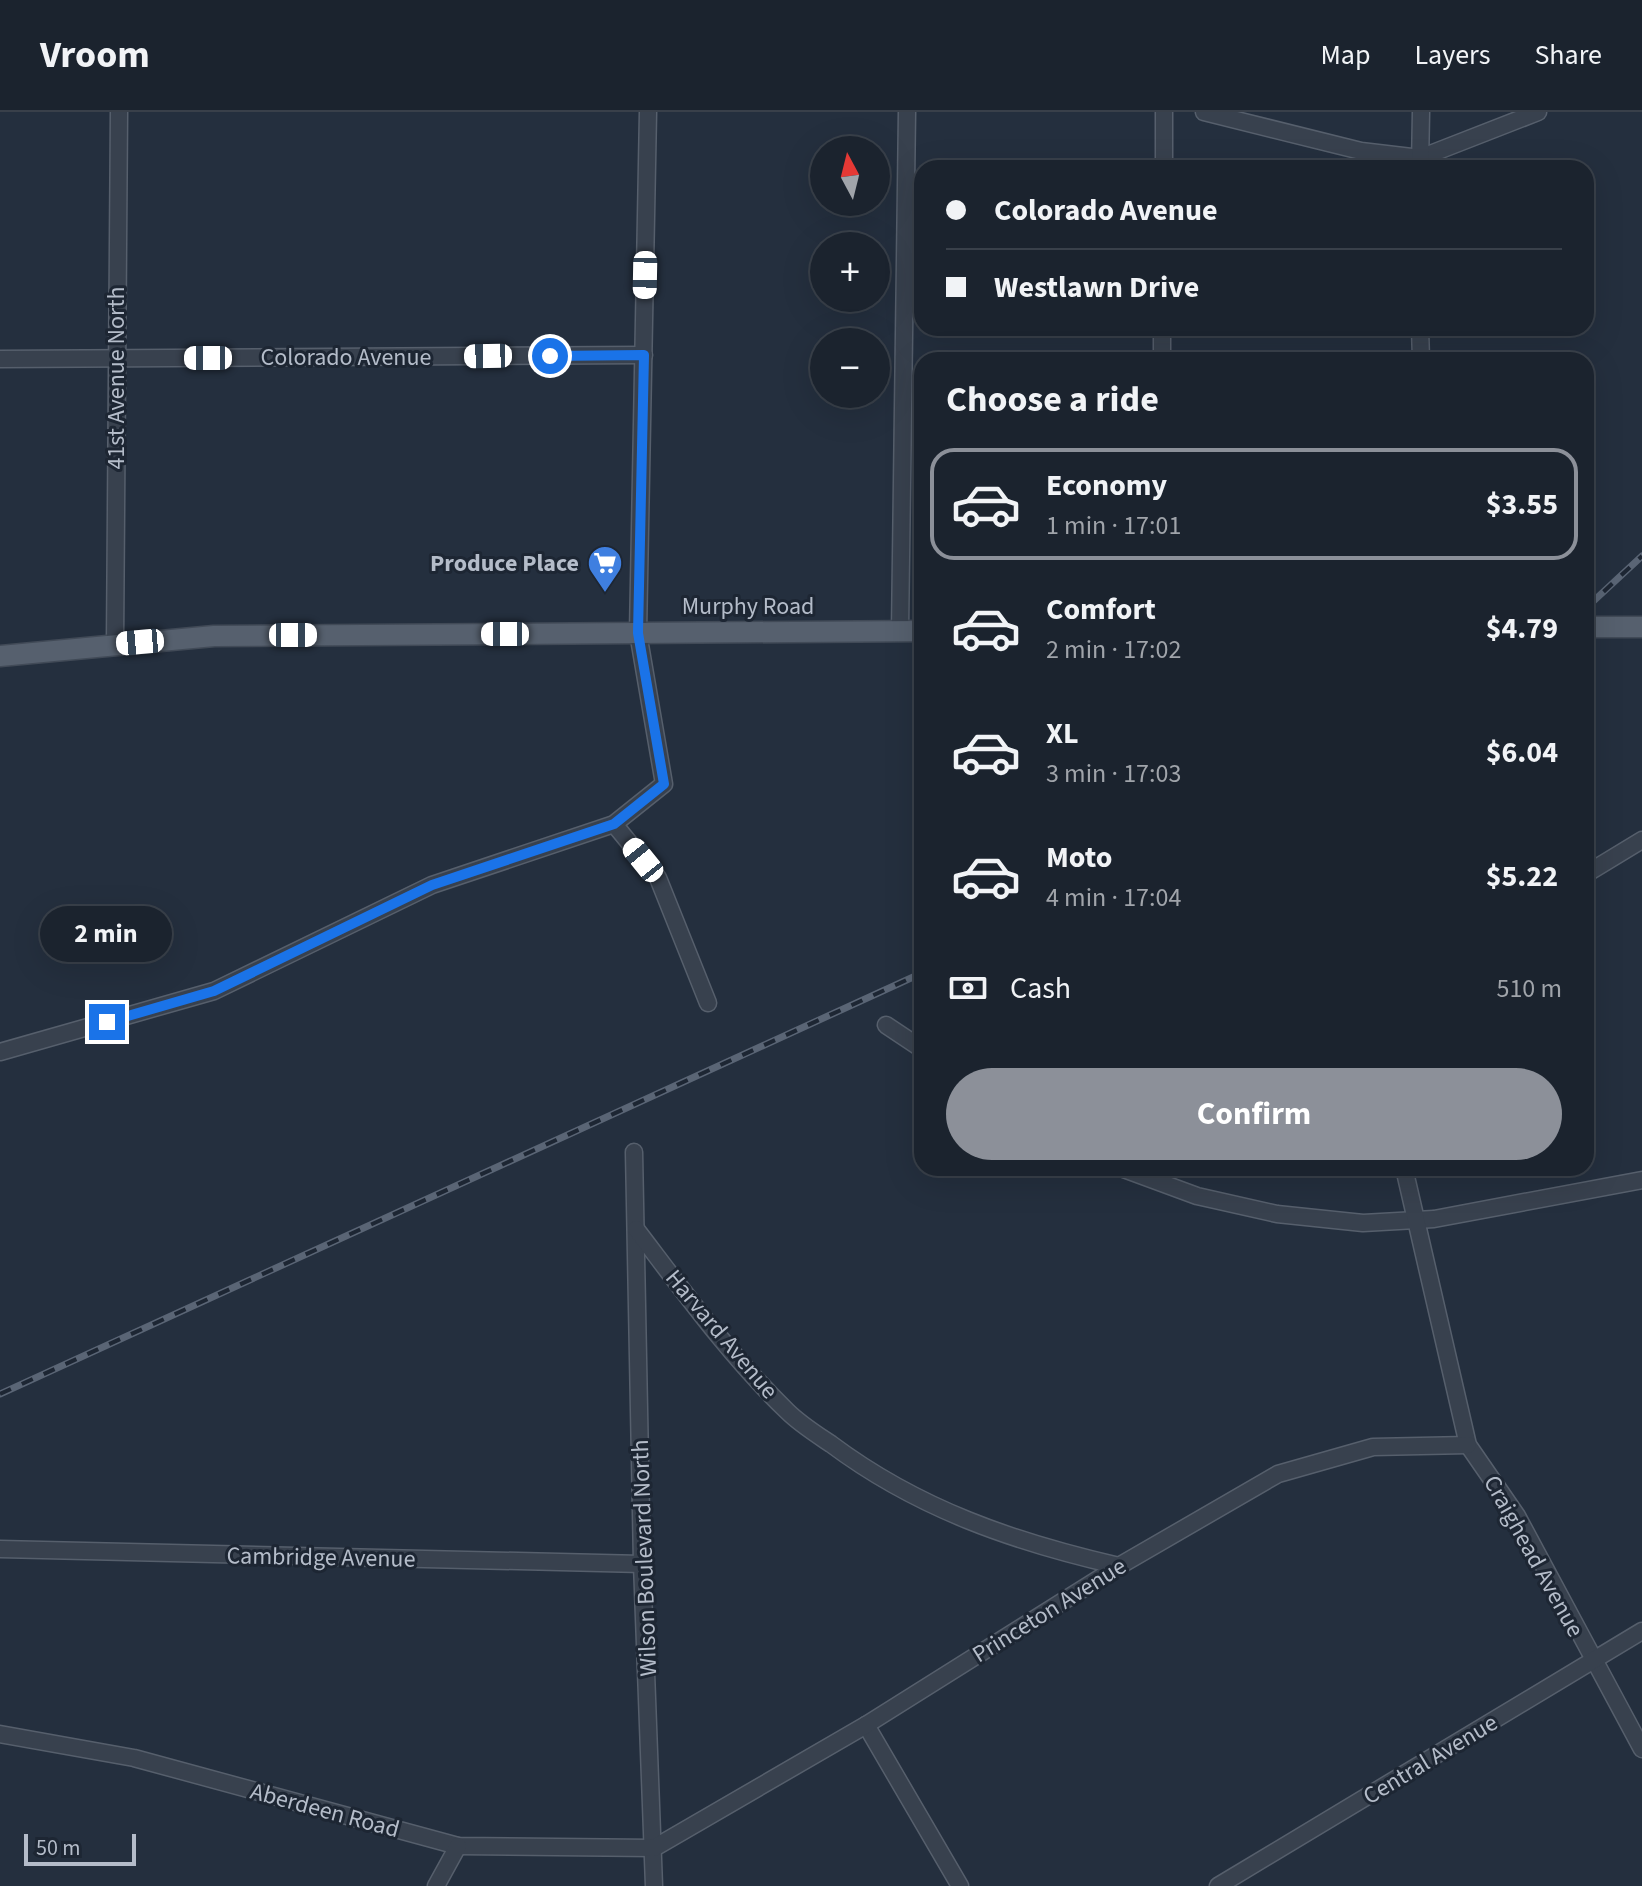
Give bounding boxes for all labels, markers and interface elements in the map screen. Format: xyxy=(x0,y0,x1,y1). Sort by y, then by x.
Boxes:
text: Vroom xyxy=(40,28,150,82)
text: Map xyxy=(1320,35,1370,75)
text: Layers xyxy=(1414,35,1490,75)
text: Share xyxy=(1534,35,1602,75)
north arrow xyxy=(810,136,890,216)
map controls xyxy=(810,136,890,408)
text: Colorado Avenue xyxy=(994,189,1218,232)
button: + xyxy=(810,232,890,312)
car xyxy=(633,251,657,299)
text: Westlawn Drive xyxy=(994,266,1199,309)
street label: 41st Avenue North xyxy=(99,286,134,470)
button: − xyxy=(810,328,890,408)
route start xyxy=(532,338,568,374)
street label: Colorado Avenue xyxy=(261,340,431,375)
car xyxy=(464,344,512,368)
car xyxy=(184,346,232,370)
text: Choose a ride xyxy=(946,374,1159,425)
text: Economy xyxy=(1046,464,1167,507)
icon: car xyxy=(950,468,1022,540)
text: $3.55 xyxy=(1486,483,1558,526)
text: 1 min · 17:01 xyxy=(1046,507,1181,544)
supermarket icon: Produce Place xyxy=(586,544,624,594)
place label: Produce Place xyxy=(430,546,579,581)
text: Comfort xyxy=(1046,588,1156,631)
street label: Murphy Road xyxy=(682,589,814,624)
icon: car xyxy=(950,592,1022,664)
text: $4.79 xyxy=(1486,607,1558,650)
car xyxy=(481,622,529,646)
car xyxy=(269,623,317,647)
car xyxy=(115,628,165,656)
text: 2 min · 17:02 xyxy=(1046,631,1181,668)
text: XL xyxy=(1046,712,1079,755)
icon: car xyxy=(950,716,1022,788)
text: $6.04 xyxy=(1486,731,1558,774)
text: 3 min · 17:03 xyxy=(1046,755,1181,792)
car xyxy=(619,834,667,886)
text: Moto xyxy=(1046,836,1112,879)
icon: car xyxy=(950,840,1022,912)
text: $5.22 xyxy=(1486,855,1558,898)
text: 4 min · 17:04 xyxy=(1046,879,1181,916)
callout: 2 min xyxy=(41,906,173,962)
text: 2 min xyxy=(74,915,138,952)
icon: cash xyxy=(946,966,990,1010)
text: Cash xyxy=(1010,967,1071,1010)
text: 510 m xyxy=(1496,970,1562,1007)
route end xyxy=(89,1004,125,1040)
button: Confirm xyxy=(946,1068,1562,1160)
street label: Harvard Avenue xyxy=(657,1262,786,1407)
street label: Wilson Boulevard North xyxy=(623,1439,666,1677)
street label: Craighead Avenue xyxy=(1475,1469,1593,1644)
street label: Cambridge Avenue xyxy=(226,1538,416,1577)
street label: Princeton Avenue xyxy=(965,1549,1133,1672)
street label: Central Avenue xyxy=(1356,1705,1504,1813)
street label: Aberdeen Road xyxy=(247,1774,403,1847)
scale bar xyxy=(24,1830,136,1866)
text: 50 m xyxy=(36,1832,81,1864)

